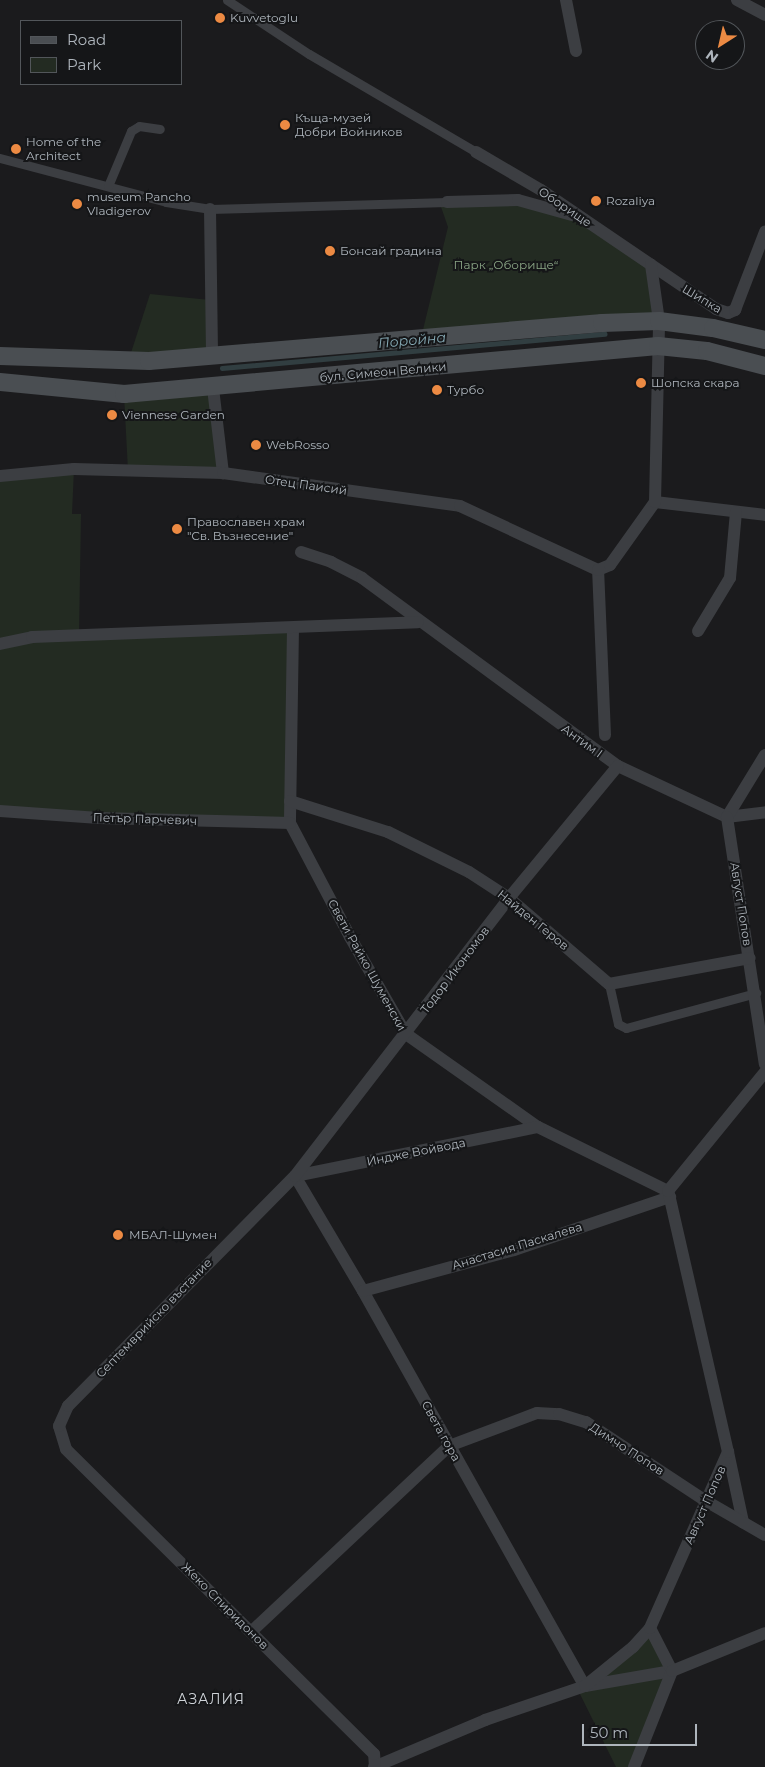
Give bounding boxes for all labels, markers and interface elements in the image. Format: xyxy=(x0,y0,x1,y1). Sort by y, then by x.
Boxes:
place label: Kuvvetoglu xyxy=(230,11,298,25)
marker: Kuvvetoglu xyxy=(214,12,226,24)
legend xyxy=(20,20,182,85)
north arrow xyxy=(695,20,745,70)
text: Road xyxy=(67,30,106,49)
text: N xyxy=(702,46,722,67)
text: Park xyxy=(67,55,101,74)
place label: Къща-музей Добри Войников xyxy=(295,111,402,139)
marker: Къща-музей Добри Войников xyxy=(279,119,291,131)
place label: Home of the Architect xyxy=(26,135,101,163)
marker: Home of the Architect xyxy=(10,143,22,155)
street label: Оборище xyxy=(536,184,594,230)
place label: museum Pancho Vladigerov xyxy=(87,190,191,218)
place label: Rozaliya xyxy=(606,194,655,208)
marker: Rozaliya xyxy=(590,195,602,207)
marker: museum Pancho Vladigerov xyxy=(71,198,83,210)
place label: Бонсай градина xyxy=(340,244,442,258)
marker: Бонсай градина xyxy=(324,245,336,257)
park label: Парк „Оборище“ xyxy=(454,258,558,272)
street label: Шипка xyxy=(680,282,724,316)
water label: Поройна xyxy=(377,329,447,351)
street label: бул. Симеон Велики xyxy=(319,359,447,385)
place label: Шопска скара xyxy=(651,376,739,390)
marker: Шопска скара xyxy=(635,377,647,389)
place label: Турбо xyxy=(447,383,484,397)
marker: Турбо xyxy=(431,384,443,396)
place label: Viennese Garden xyxy=(122,408,225,422)
marker: Viennese Garden xyxy=(106,409,118,421)
place label: WebRosso xyxy=(266,438,329,452)
marker: WebRosso xyxy=(250,439,262,451)
street label: Отец Паисий xyxy=(264,472,348,498)
place label: Православен храм "Св. Възнесение" xyxy=(187,515,305,543)
marker: Православен храм "Св. Възнесение" xyxy=(171,523,183,535)
street label: Антим I xyxy=(559,721,605,761)
street label: Петър Парчевич xyxy=(93,810,197,828)
street label: Август Попов xyxy=(727,861,755,947)
street label: Найден Геров xyxy=(494,887,572,953)
street label: Свети Райко Шуменски xyxy=(325,897,409,1033)
street label: Тодор Икономов xyxy=(418,924,492,1016)
street label: Индже Войвода xyxy=(365,1135,467,1169)
street label: Анастасия Паскалева xyxy=(450,1219,584,1273)
marker: МБАЛ-Шумен xyxy=(111,1228,125,1242)
place label: МБАЛ-Шумен xyxy=(129,1228,217,1242)
street label: Септемврийско въстание xyxy=(93,1255,215,1381)
street label: Света гора xyxy=(418,1398,464,1464)
street label: Димчо Попов xyxy=(587,1420,667,1478)
street label: Август Попов xyxy=(681,1463,729,1547)
street label: Жеко Спиридонов xyxy=(179,1560,271,1652)
district label: АЗАЛИЯ xyxy=(176,1691,246,1707)
scale bar xyxy=(585,1714,700,1746)
text: 50 m xyxy=(590,1723,628,1742)

